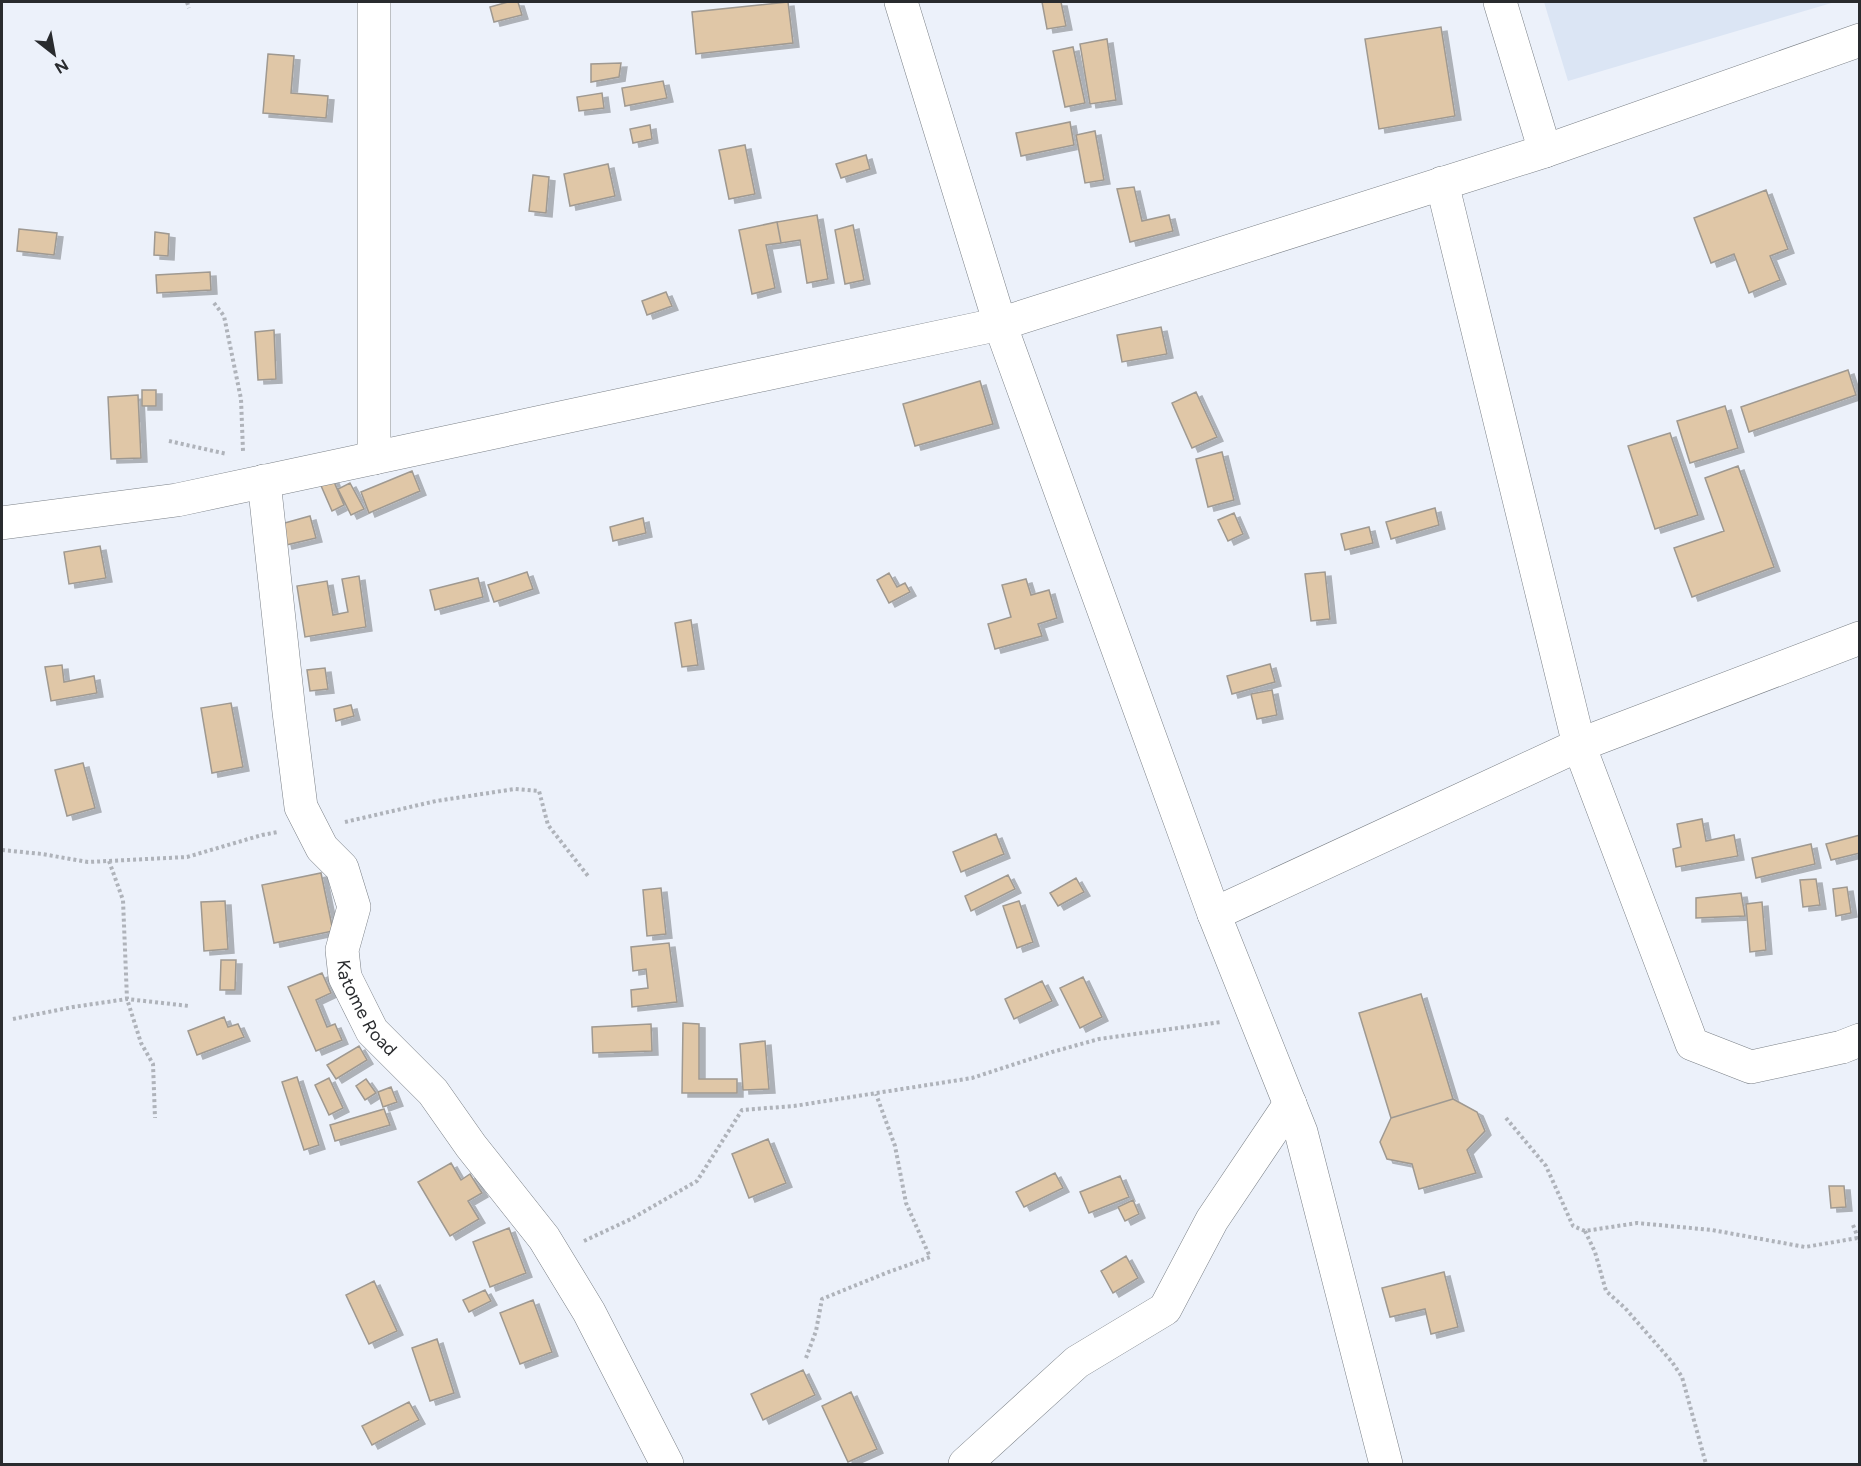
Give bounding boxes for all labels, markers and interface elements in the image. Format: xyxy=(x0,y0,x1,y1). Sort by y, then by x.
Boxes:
north arrow xyxy=(24,24,84,84)
text: N xyxy=(51,55,72,78)
street label: Katome Road xyxy=(332,959,402,1061)

